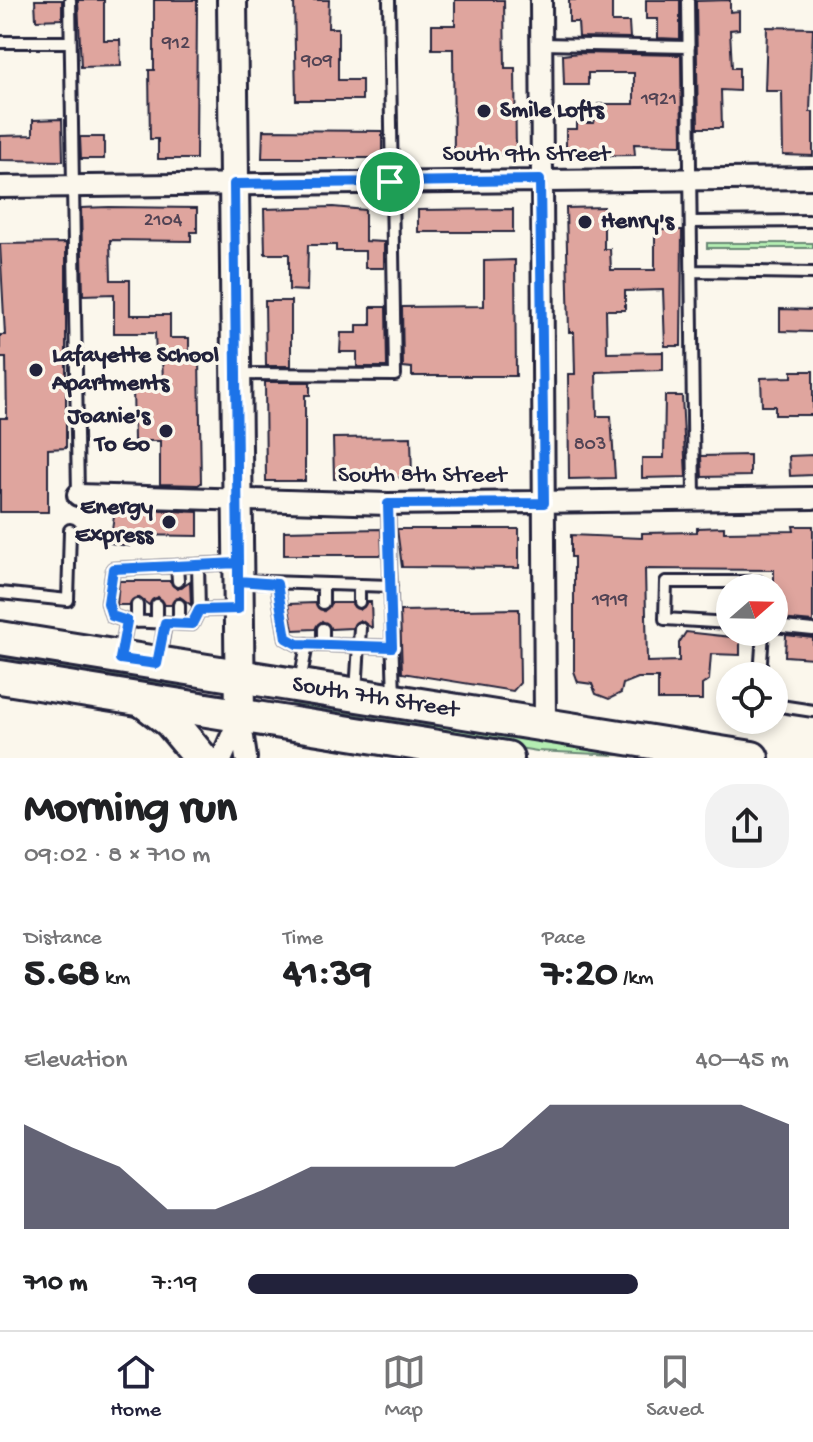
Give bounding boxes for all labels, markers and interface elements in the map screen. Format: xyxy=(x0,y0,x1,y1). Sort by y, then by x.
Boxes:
house number: 912 xyxy=(161,33,190,56)
house number: 909 xyxy=(300,51,333,74)
house number: 1921 xyxy=(640,89,677,112)
place label: Smile Lofts xyxy=(500,97,605,126)
marker: Smile Lofts xyxy=(475,102,493,120)
street label: South 9th Street xyxy=(442,141,612,170)
pin xyxy=(356,148,424,216)
icon: arrive xyxy=(368,160,412,204)
place label: Henry's xyxy=(601,208,675,237)
house number: 2104 xyxy=(144,210,183,233)
marker: Henry's xyxy=(576,213,594,231)
place label: Lafayette School Apartments xyxy=(51,342,219,399)
marker: Lafayette School Apartments xyxy=(27,361,45,379)
place label: Joanie's To Go xyxy=(67,403,151,460)
marker: Joanie's To Go xyxy=(157,422,175,440)
house number: 803 xyxy=(574,434,606,457)
street label: South 8th Street xyxy=(338,462,509,491)
place label: Energy Express xyxy=(75,494,154,551)
marker: Energy Express xyxy=(160,513,178,531)
north arrow xyxy=(716,574,788,646)
map controls xyxy=(716,574,788,734)
house number: 1919 xyxy=(591,590,628,613)
button: locate xyxy=(716,662,788,734)
street label: South 7th Street xyxy=(290,670,463,726)
button: share xyxy=(705,784,789,868)
text: Morning run xyxy=(24,785,237,837)
text: 09:02 · 8 × 710 m xyxy=(24,841,210,872)
text: Distance xyxy=(24,926,102,952)
text: Time xyxy=(283,926,323,952)
text: Pace xyxy=(542,926,585,952)
text: 5.68 xyxy=(24,952,100,999)
text: 41:39 xyxy=(283,952,371,999)
text: 7:20 xyxy=(542,952,618,999)
text: km xyxy=(100,966,130,992)
text: /km xyxy=(618,966,654,992)
text: Elevation xyxy=(24,1046,127,1077)
text: 40–45 m xyxy=(695,1046,789,1077)
text: 710 m xyxy=(24,1269,87,1300)
text: 7:19 xyxy=(152,1269,197,1300)
tab: Home xyxy=(110,1350,161,1424)
tab: Map xyxy=(382,1350,426,1424)
tab: Saved xyxy=(646,1350,703,1424)

